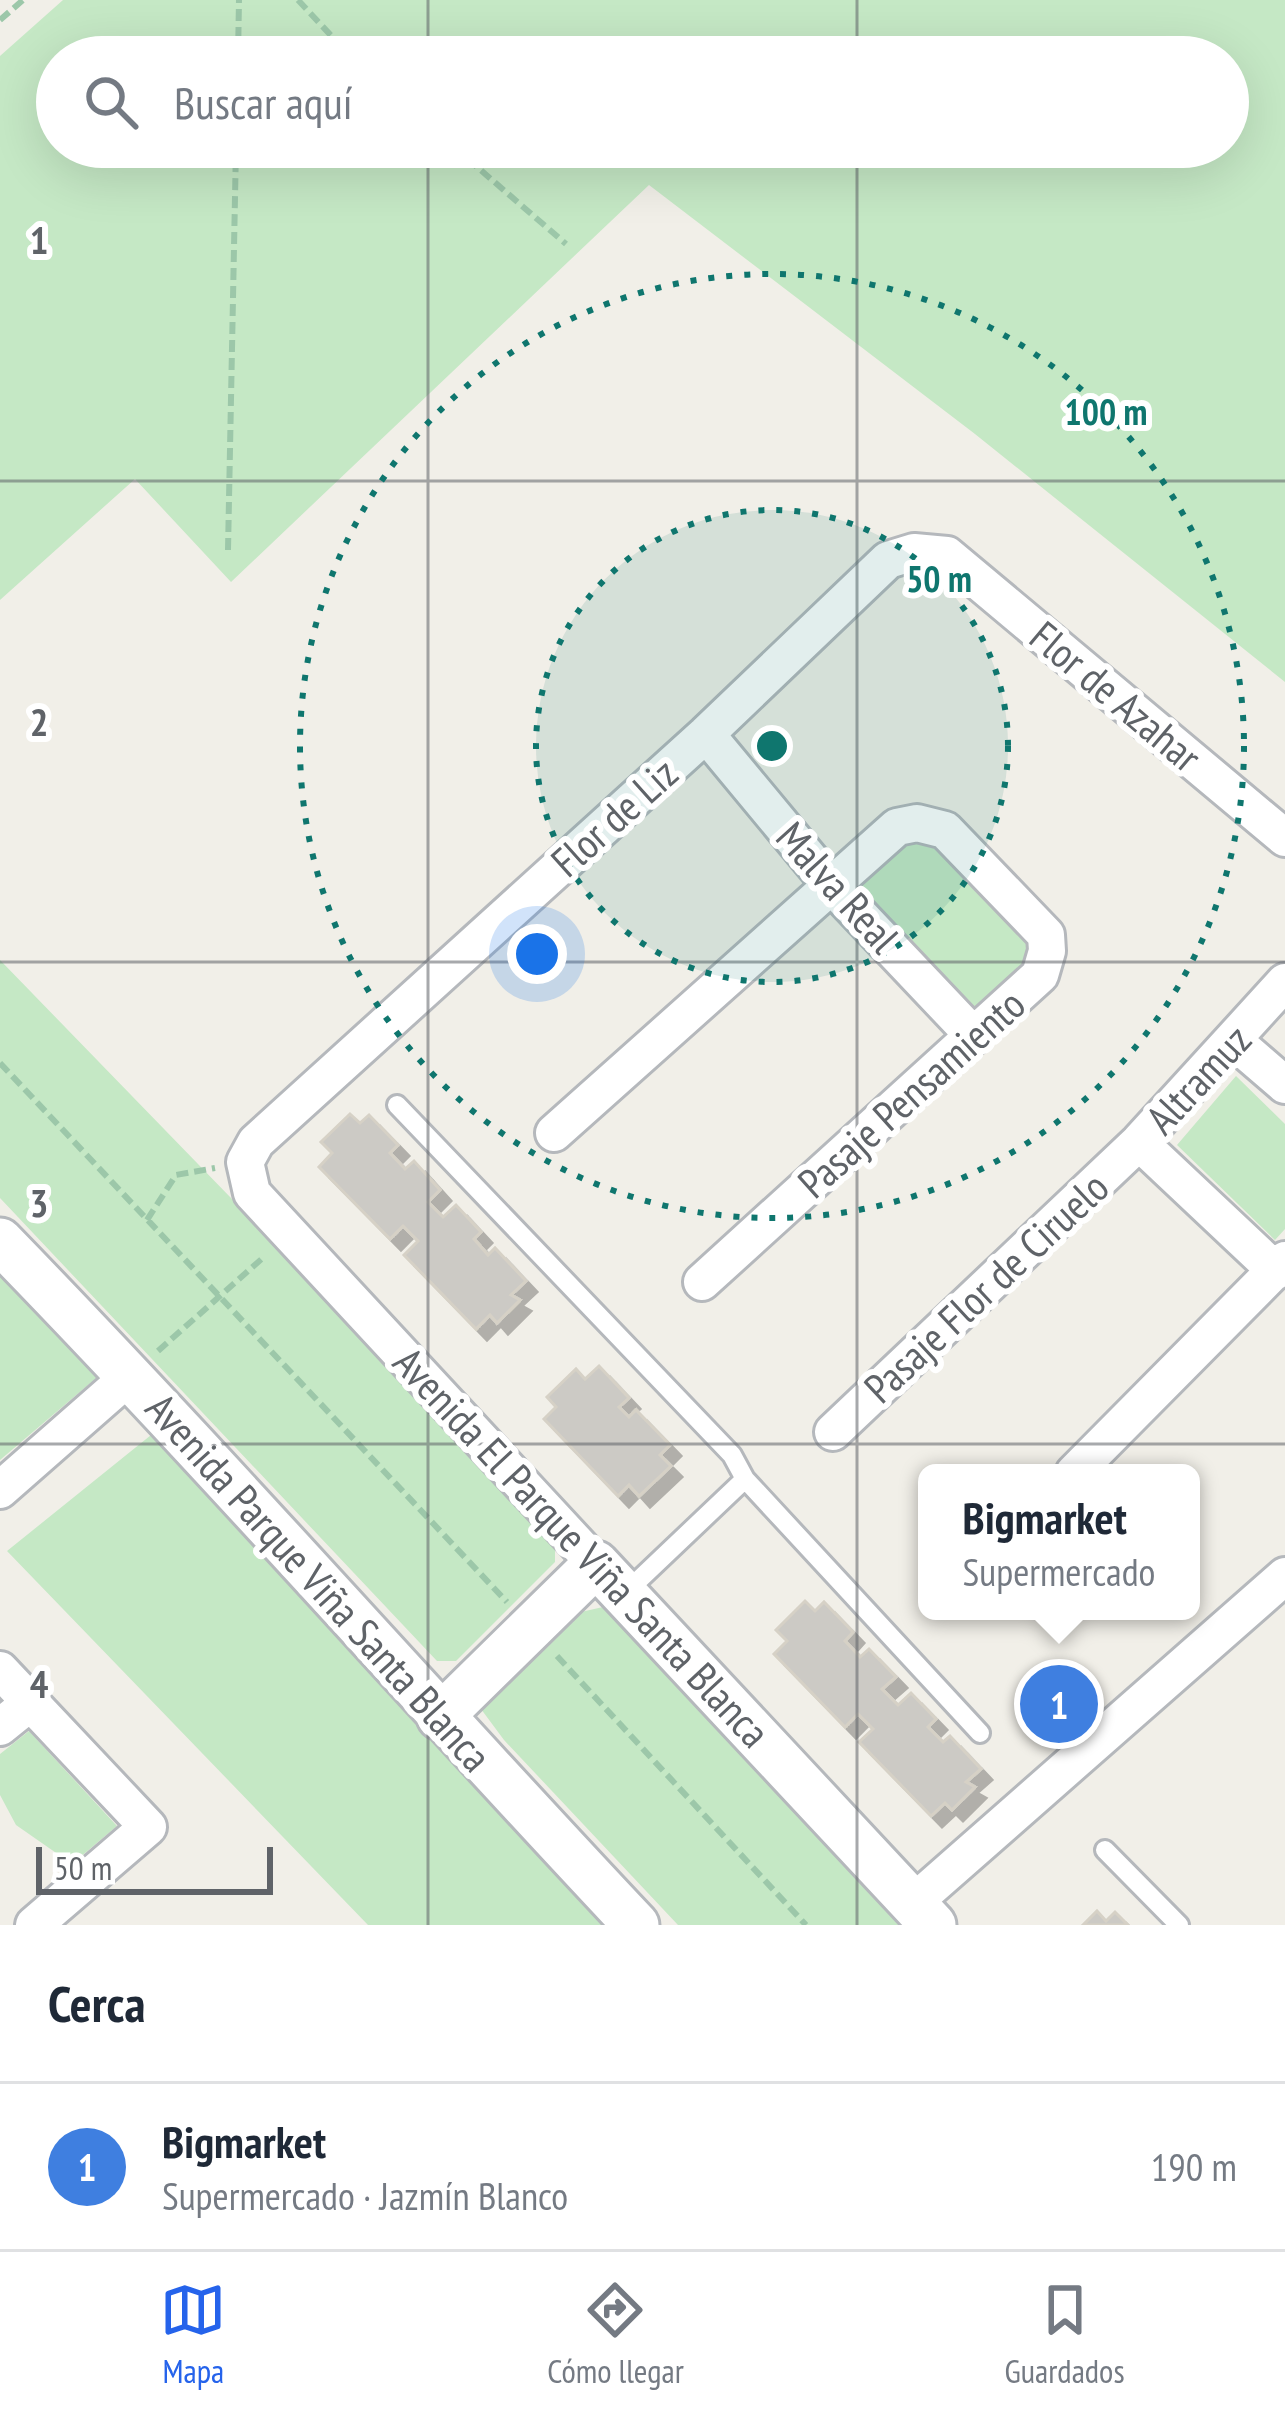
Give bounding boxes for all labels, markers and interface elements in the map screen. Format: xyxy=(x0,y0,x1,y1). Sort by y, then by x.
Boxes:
search box xyxy=(36,36,1249,168)
icon: search xyxy=(78,69,144,135)
text: Buscar aquí xyxy=(174,73,353,131)
text: 1 xyxy=(30,214,48,265)
text: 100 m xyxy=(1065,388,1147,435)
text: 50 m xyxy=(906,555,972,602)
street label: Flor de Azahar xyxy=(1019,608,1213,784)
text: 2 xyxy=(30,696,48,747)
centre of rings xyxy=(751,725,793,767)
street label: Flor de Liz xyxy=(539,746,689,888)
street label: Malva Real xyxy=(765,810,911,964)
your location xyxy=(507,924,567,984)
street label: Pasaje Pensamiento xyxy=(786,977,1036,1209)
street label: Altramuz xyxy=(1133,1013,1263,1145)
street label: Pasaje Flor de Ciruelo xyxy=(852,1160,1120,1414)
text: 3 xyxy=(30,1177,48,1228)
street label: Avenida El Parque Viña Santa Blanca xyxy=(382,1335,782,1759)
street label: Avenida Parque Viña Santa Blanca xyxy=(134,1381,504,1783)
popup xyxy=(918,1464,1200,1620)
text: Bigmarket xyxy=(963,1488,1127,1546)
text: Supermercado xyxy=(963,1546,1155,1597)
text: 4 xyxy=(30,1658,49,1709)
pin: 1 xyxy=(1020,1659,1098,1749)
scale bar xyxy=(36,1841,273,1894)
text: 50 m xyxy=(54,1846,112,1889)
text: Cerca xyxy=(48,1970,146,2036)
text: Bigmarket xyxy=(162,2112,326,2170)
text: 1 xyxy=(78,2141,96,2192)
text: 190 m xyxy=(1151,2141,1237,2192)
text: Supermercado · Jazmín Blanco xyxy=(162,2170,568,2221)
tab: Mapa xyxy=(160,2277,226,2392)
tab: Cómo llegar xyxy=(547,2277,684,2392)
tab: Guardados xyxy=(1005,2277,1125,2392)

